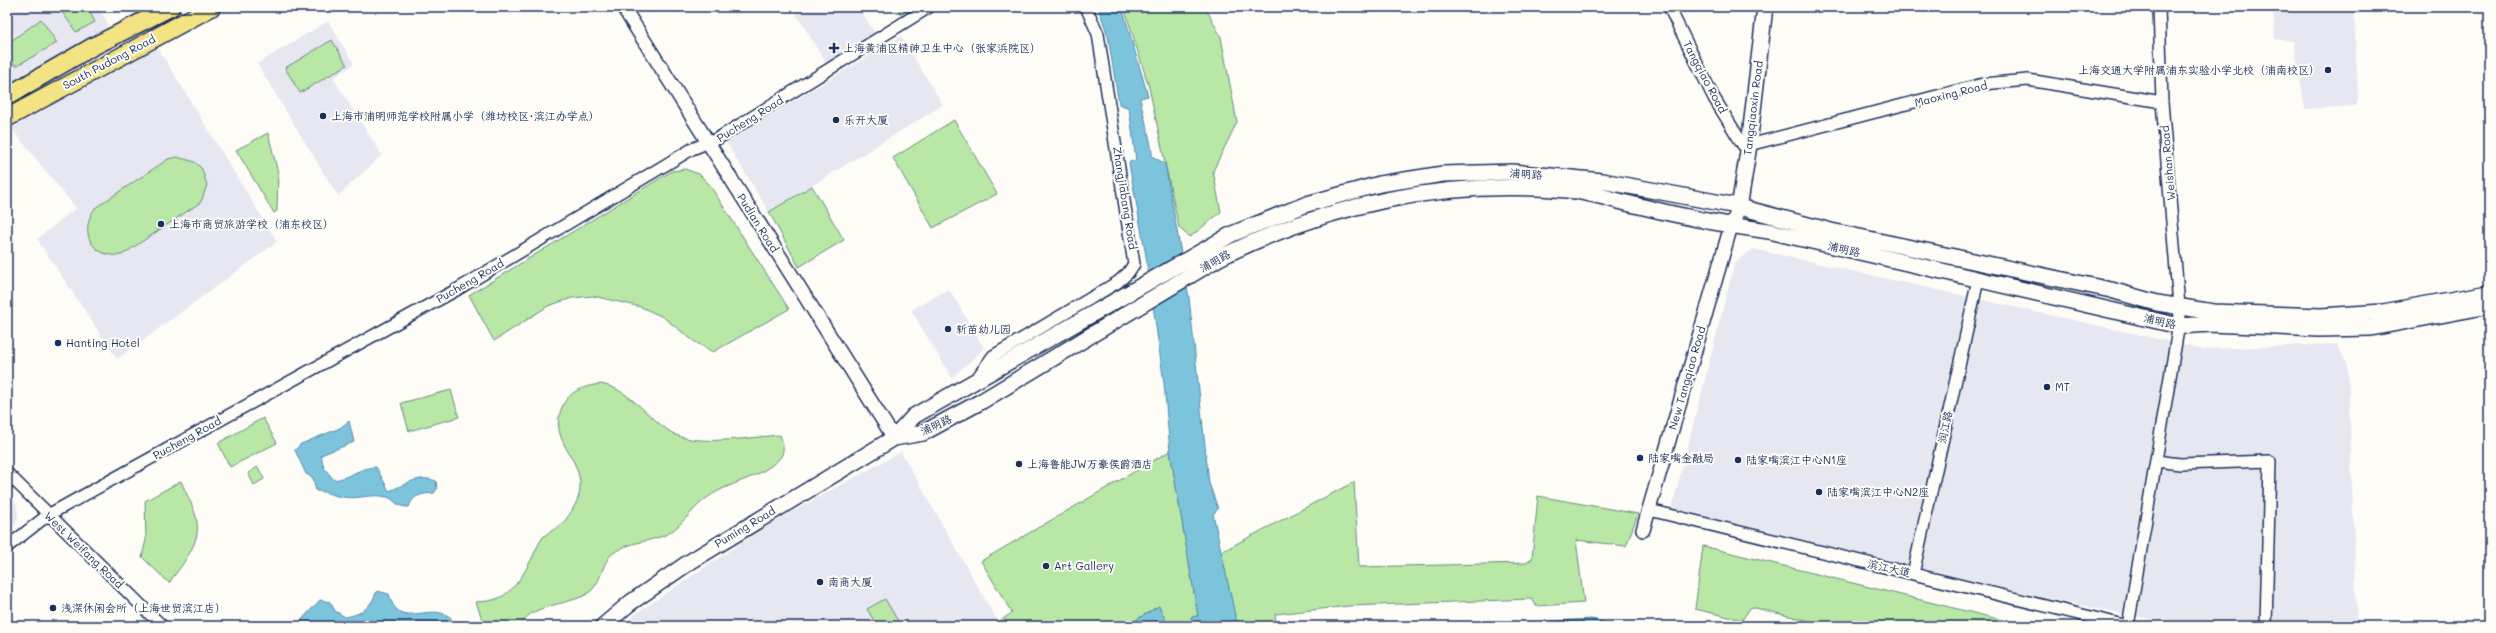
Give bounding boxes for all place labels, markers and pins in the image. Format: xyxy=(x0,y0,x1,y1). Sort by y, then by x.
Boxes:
place label: 上海黄浦区精神卫生中心（张家浜院区） xyxy=(843,40,1041,55)
marker: 上海黄浦区精神卫生中心（张家浜院区） xyxy=(828,42,840,54)
place label: 上海交通大学附属浦东实验小学北校（浦南校区） xyxy=(2078,62,2320,77)
marker: 上海交通大学附属浦东实验小学北校（浦南校区） xyxy=(2323,65,2333,75)
place label: 上海市浦明师范学校附属小学（潍坊校区·滨江办学点） xyxy=(331,108,600,123)
marker: 上海市浦明师范学校附属小学（潍坊校区·滨江办学点） xyxy=(318,111,328,121)
place label: 乐开大厦 xyxy=(844,112,888,127)
marker: 乐开大厦 xyxy=(831,115,841,125)
place label: 上海市商贸旅游学校（浦东校区） xyxy=(169,216,334,231)
marker: 上海市商贸旅游学校（浦东校区） xyxy=(156,219,166,229)
place label: 新苗幼儿园 xyxy=(956,321,1011,336)
marker: 新苗幼儿园 xyxy=(943,324,953,334)
place label: Hanting Hotel xyxy=(66,335,140,350)
marker: Hanting Hotel xyxy=(53,338,63,348)
place label: MT xyxy=(2055,379,2070,394)
marker: MT xyxy=(2042,382,2052,392)
place label: 陆家嘴金融局 xyxy=(1648,450,1714,465)
place label: 陆家嘴滨江中心N1座 xyxy=(1746,452,1847,467)
marker: 陆家嘴金融局 xyxy=(1635,453,1645,463)
marker: 陆家嘴滨江中心N1座 xyxy=(1733,455,1743,465)
place label: 上海鲁能JW万豪侯爵酒店 xyxy=(1027,456,1153,471)
marker: 上海鲁能JW万豪侯爵酒店 xyxy=(1014,459,1024,469)
place label: 陆家嘴滨江中心N2座 xyxy=(1827,484,1929,499)
marker: 陆家嘴滨江中心N2座 xyxy=(1814,487,1824,497)
place label: Art Gallery xyxy=(1054,558,1114,573)
marker: Art Gallery xyxy=(1041,561,1051,571)
place label: 南商大厦 xyxy=(828,574,872,589)
marker: 南商大厦 xyxy=(815,577,825,587)
place label: 浅深休闲会所（上海世贸滨江店） xyxy=(61,600,226,615)
marker: 浅深休闲会所（上海世贸滨江店） xyxy=(48,603,58,613)

